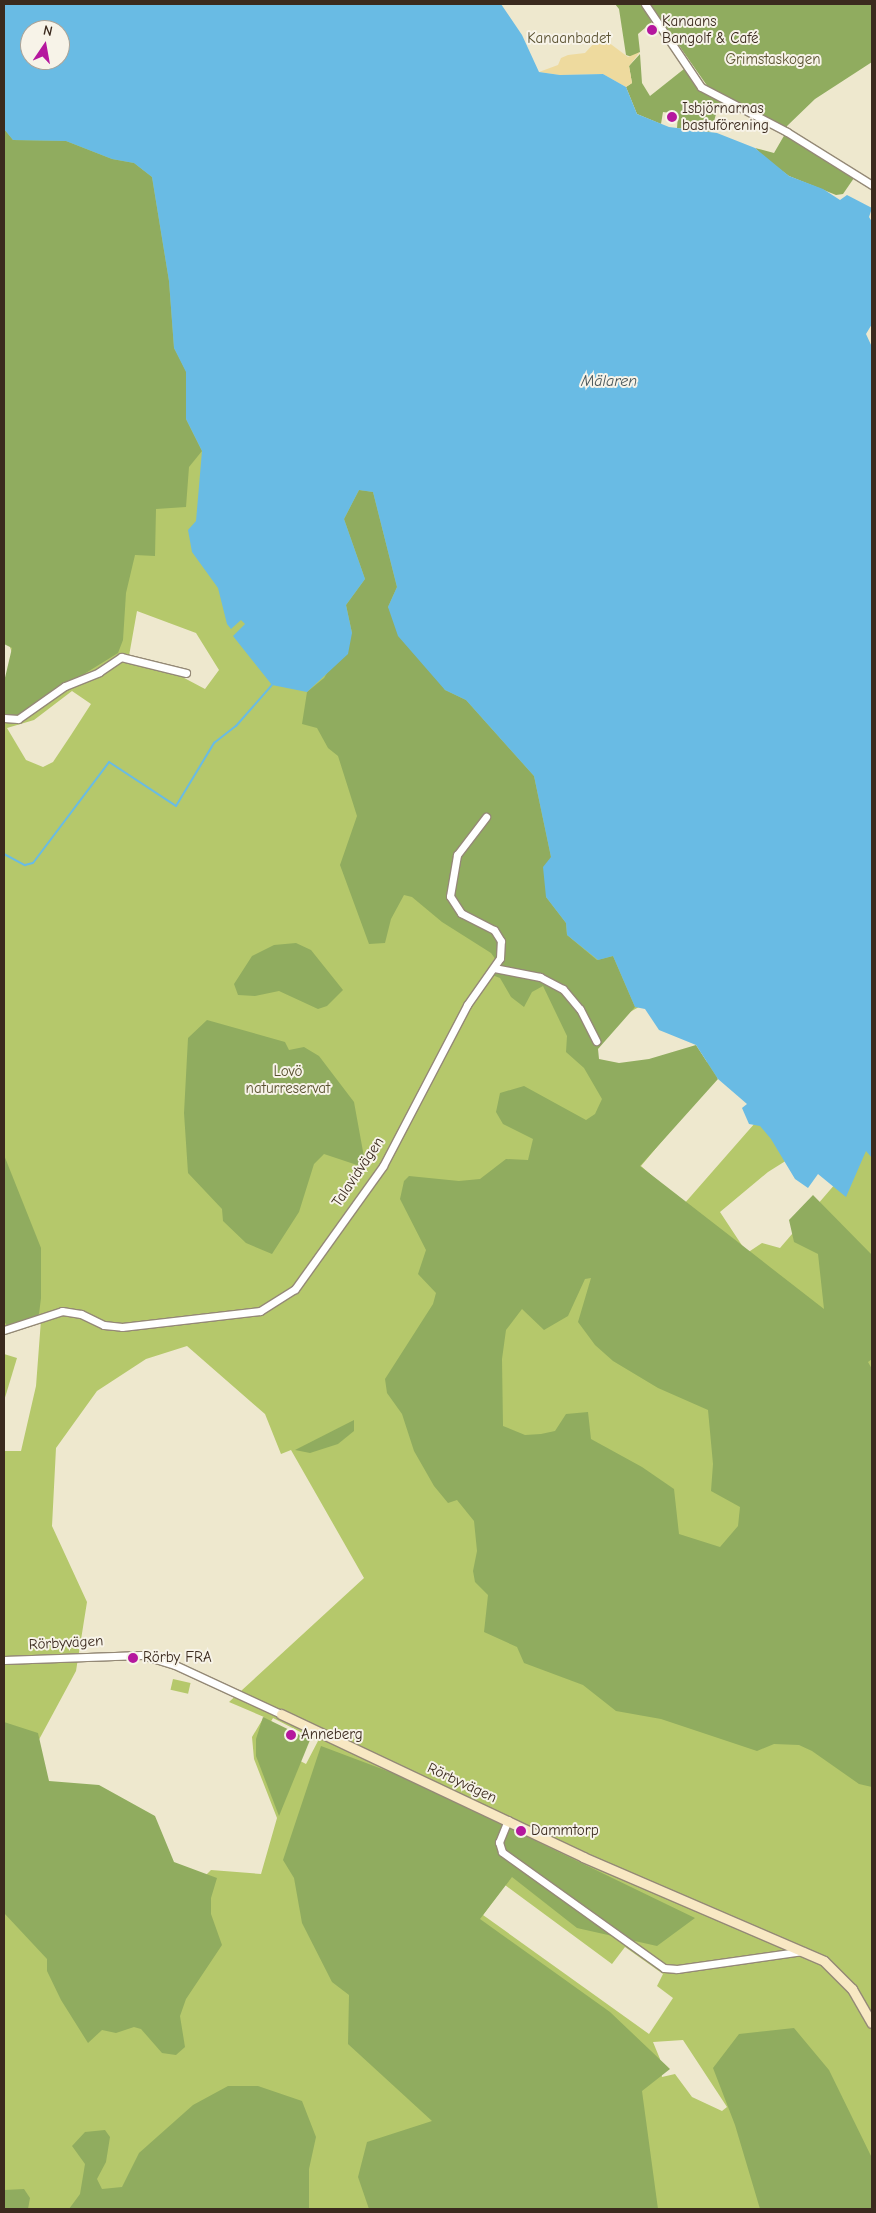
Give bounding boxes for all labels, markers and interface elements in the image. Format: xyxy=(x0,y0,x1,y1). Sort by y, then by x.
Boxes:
place label: Kanaans Bangolf & Café xyxy=(662,12,759,47)
north arrow xyxy=(20,20,70,70)
text: N xyxy=(42,22,54,40)
marker: Kanaans Bangolf & Café xyxy=(646,24,658,36)
park label: Kanaanbadet xyxy=(527,30,611,48)
park label: Grimstaskogen xyxy=(725,51,821,69)
place label: Isbjörnarnas bastuförening xyxy=(682,99,769,134)
marker: Isbjörnarnas bastuförening xyxy=(666,111,678,123)
water label: Mälaren xyxy=(581,371,637,391)
park label: Lovö naturreservat xyxy=(246,1062,330,1097)
street label: Talavidvägen xyxy=(328,1134,388,1210)
street label: Rörbyvägen xyxy=(28,1632,104,1654)
place label: Rörby FRA xyxy=(143,1649,212,1667)
marker: Rörby FRA xyxy=(127,1652,139,1664)
place label: Anneberg xyxy=(301,1726,363,1744)
marker: Anneberg xyxy=(285,1729,297,1741)
street label: Rörbyvägen xyxy=(424,1759,500,1807)
place label: Dammtorp xyxy=(531,1822,599,1840)
marker: Dammtorp xyxy=(515,1825,527,1837)

